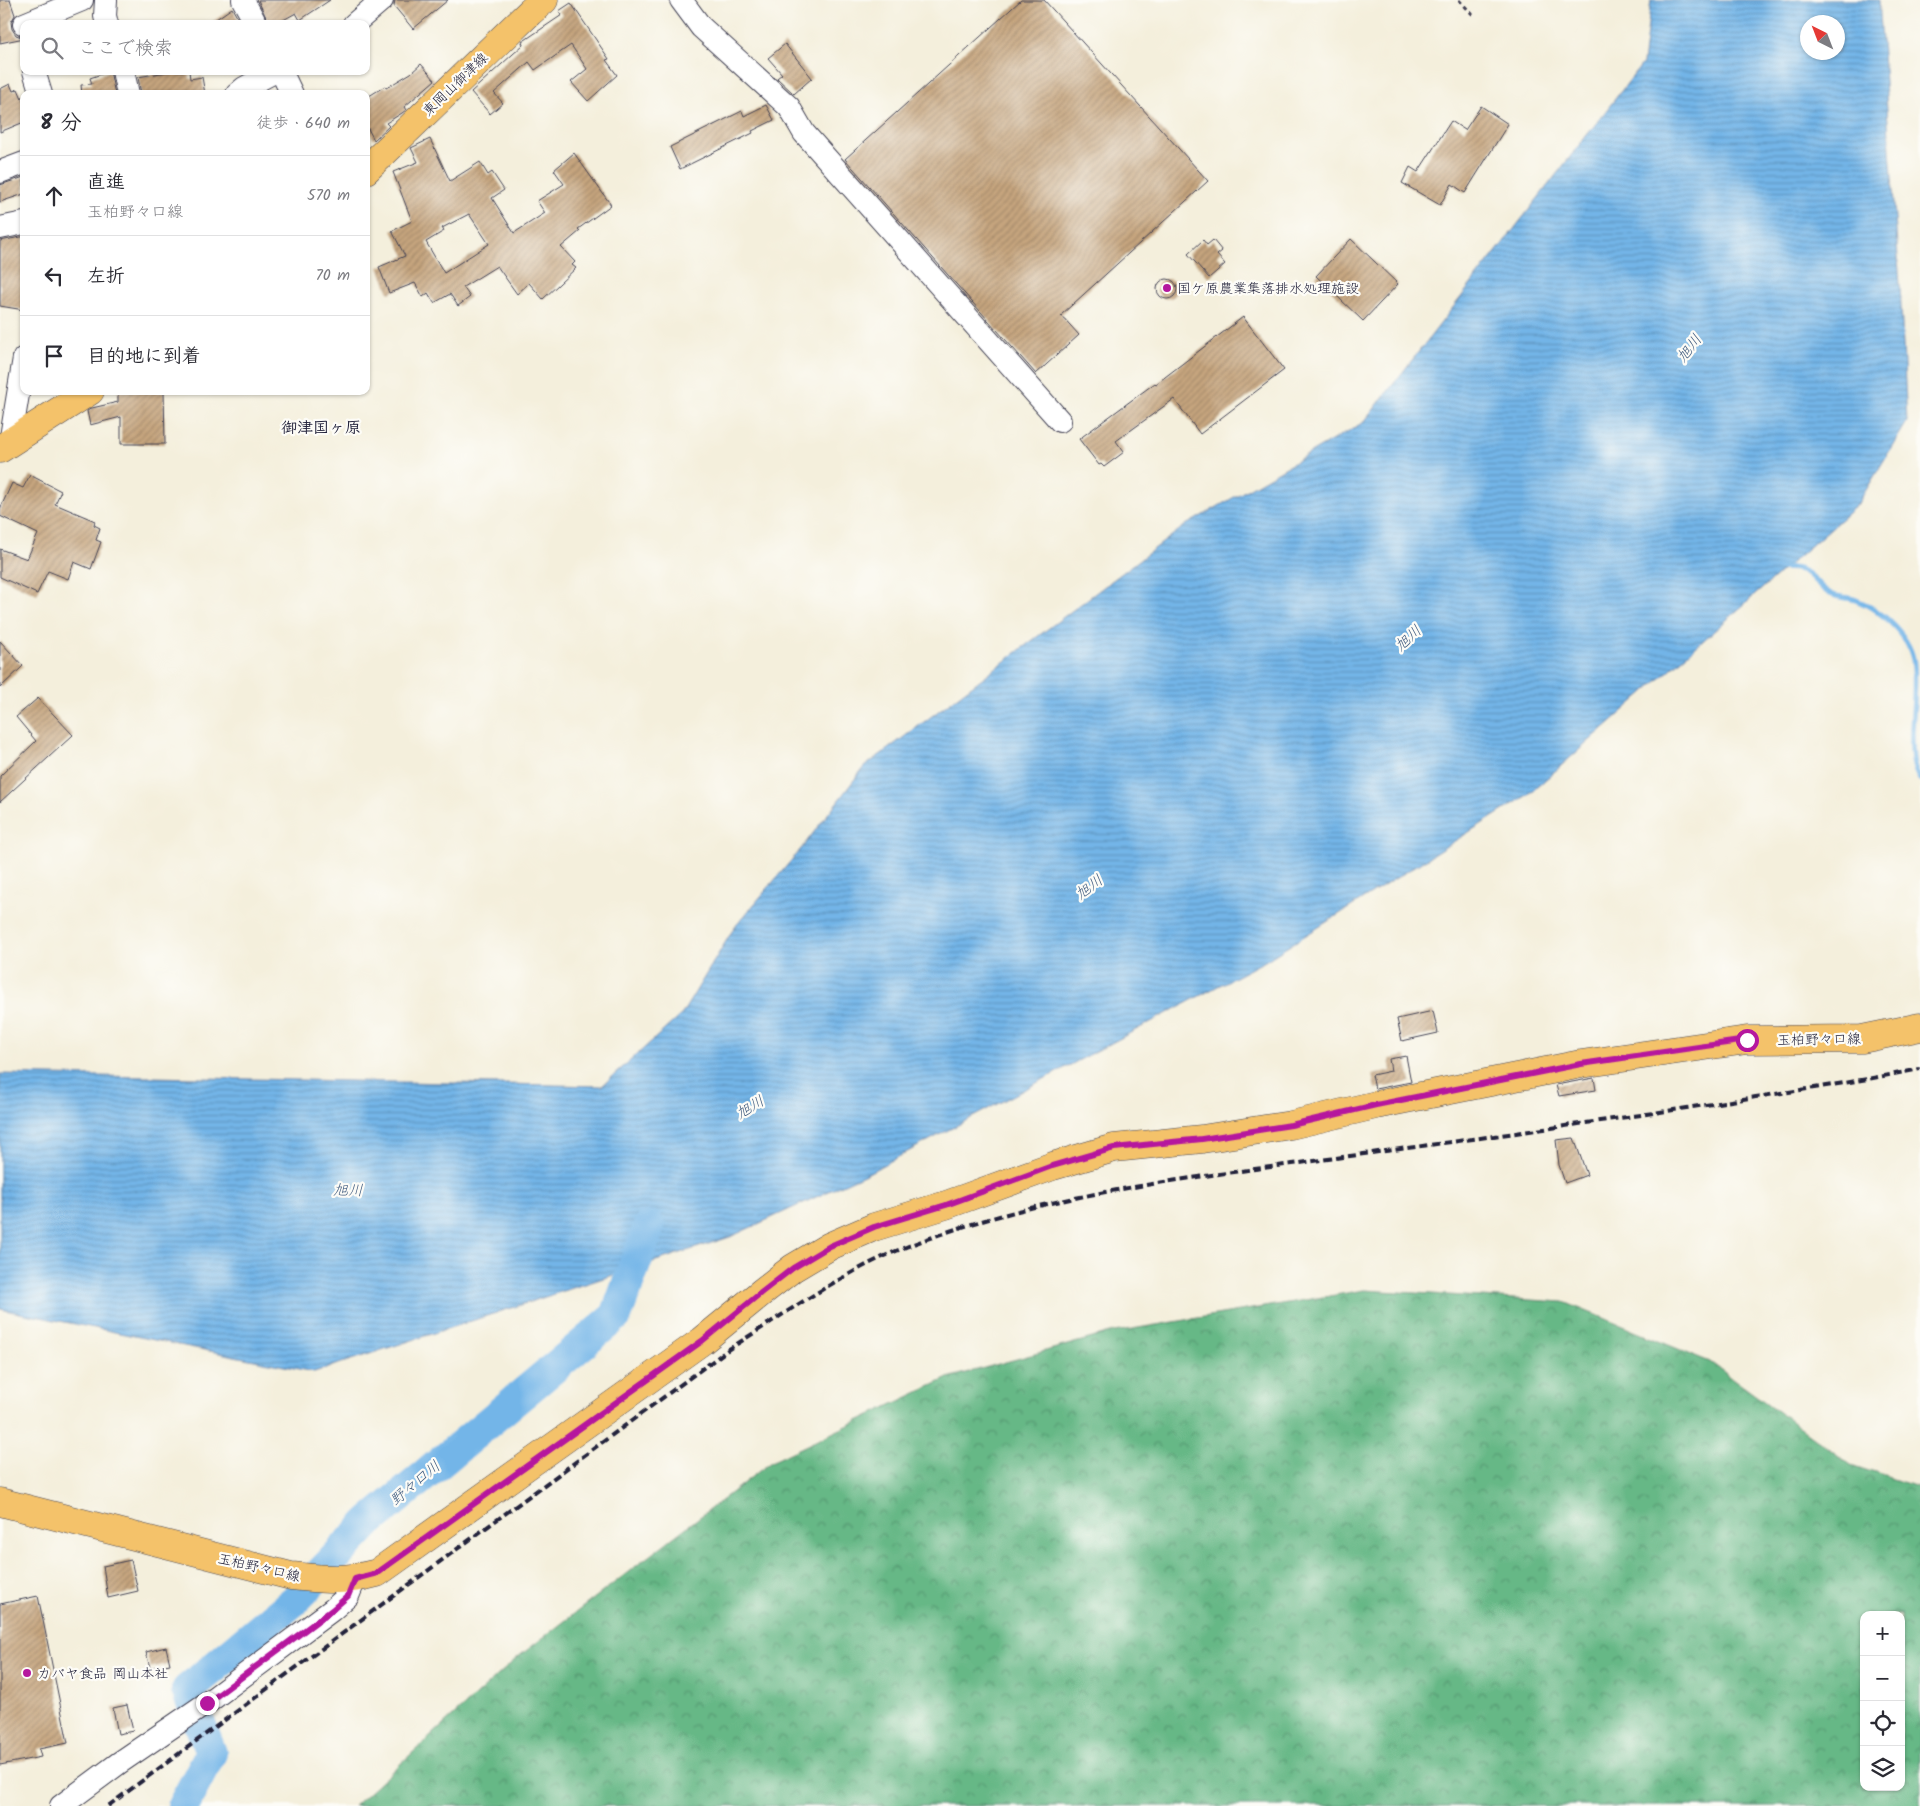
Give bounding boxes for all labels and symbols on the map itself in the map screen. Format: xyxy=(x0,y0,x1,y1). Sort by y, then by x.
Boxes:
north arrow xyxy=(1800,15,1845,60)
street label: 東岡山御津線 xyxy=(418,48,494,122)
place label: 国ケ原農業集落排水処理施設 xyxy=(1177,278,1359,300)
marker: 国ケ原農業集落排水処理施設 xyxy=(1161,282,1173,294)
water label: 旭川 xyxy=(1671,329,1708,368)
district label: 御津国ヶ原 xyxy=(281,416,361,441)
water label: 旭川 xyxy=(1389,620,1428,658)
water label: 旭川 xyxy=(1070,869,1109,906)
street label: 玉柏野々口線 xyxy=(1777,1028,1861,1052)
route start xyxy=(1736,1029,1759,1052)
water label: 旭川 xyxy=(731,1090,770,1126)
water label: 旭川 xyxy=(333,1179,363,1203)
water label: 野々口川 xyxy=(385,1455,446,1512)
street label: 玉柏野々口線 xyxy=(215,1548,302,1588)
place label: カバヤ食品 岡山本社 xyxy=(37,1663,169,1685)
marker: カバヤ食品 岡山本社 xyxy=(21,1667,33,1679)
route end xyxy=(196,1692,219,1715)

